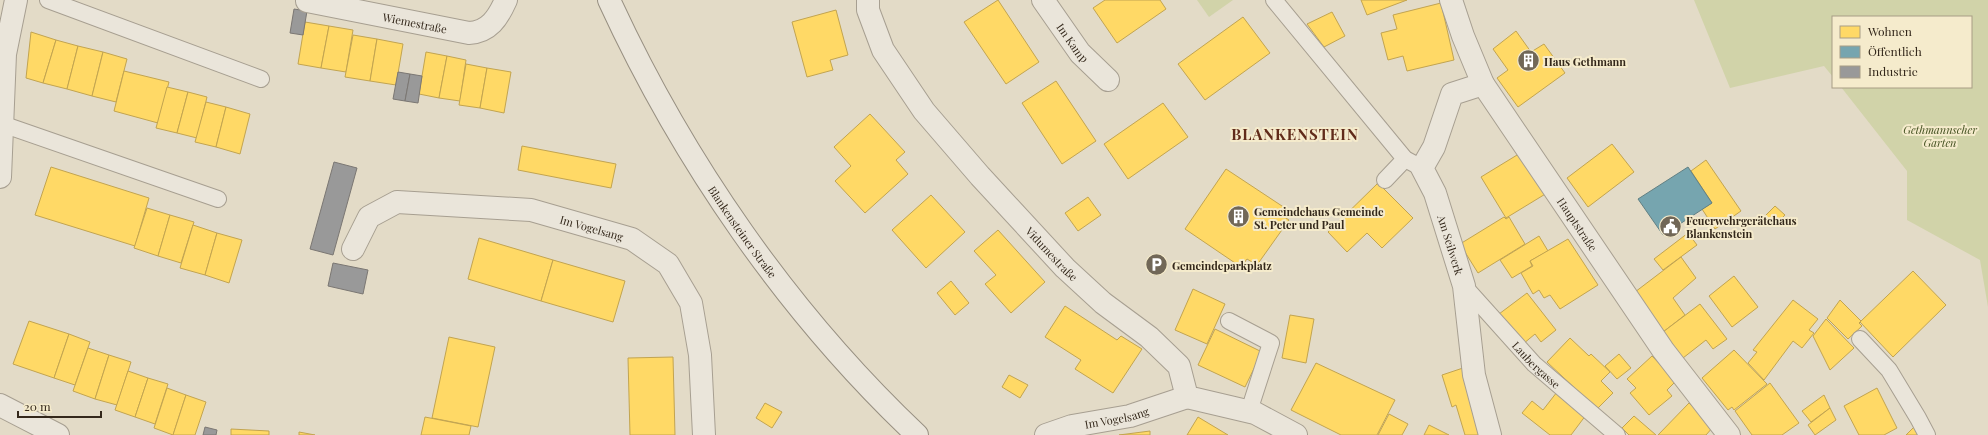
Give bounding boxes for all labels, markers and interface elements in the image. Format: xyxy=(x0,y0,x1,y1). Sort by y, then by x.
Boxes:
street label: Wiemestraße xyxy=(381,8,449,36)
legend xyxy=(1832,16,1972,88)
street label: Im Kamp xyxy=(1054,20,1092,65)
text: Wohnen xyxy=(1867,23,1912,39)
text: Öffentlich xyxy=(1868,43,1922,59)
building icon: Haus Gethmann xyxy=(1516,48,1542,74)
place label: Haus Gethmann xyxy=(1544,54,1626,69)
text: Industrie xyxy=(1868,63,1918,79)
park label: Gethmannscher Garten xyxy=(1903,122,1977,150)
district label: BLANKENSTEIN xyxy=(1231,124,1359,144)
street label: Blankensteiner Straße xyxy=(705,183,781,281)
street label: Hauptstraße xyxy=(1554,194,1601,254)
building icon: Gemeindehaus Gemeinde St. Peter und Paul xyxy=(1226,204,1252,230)
place label: Gemeindehaus Gemeinde St. Peter und Paul xyxy=(1254,204,1384,232)
street label: Im Vogelsang xyxy=(558,211,625,244)
street label: Am Seilwerk xyxy=(1434,212,1468,277)
public building icon: Feuerwehrgerätehaus Blankenstein xyxy=(1657,213,1683,239)
place label: Feuerwehrgerätehaus Blankenstein xyxy=(1686,213,1797,241)
street label: Vidumestraße xyxy=(1022,223,1082,284)
parking icon: Gemeindeparkplatz xyxy=(1143,252,1169,278)
place label: Gemeindeparkplatz xyxy=(1172,258,1272,273)
street label: Laubergasse xyxy=(1509,338,1564,391)
scale bar xyxy=(18,393,101,419)
text: 20 m xyxy=(24,398,51,414)
street label: Im Vogelsang xyxy=(1083,403,1151,431)

